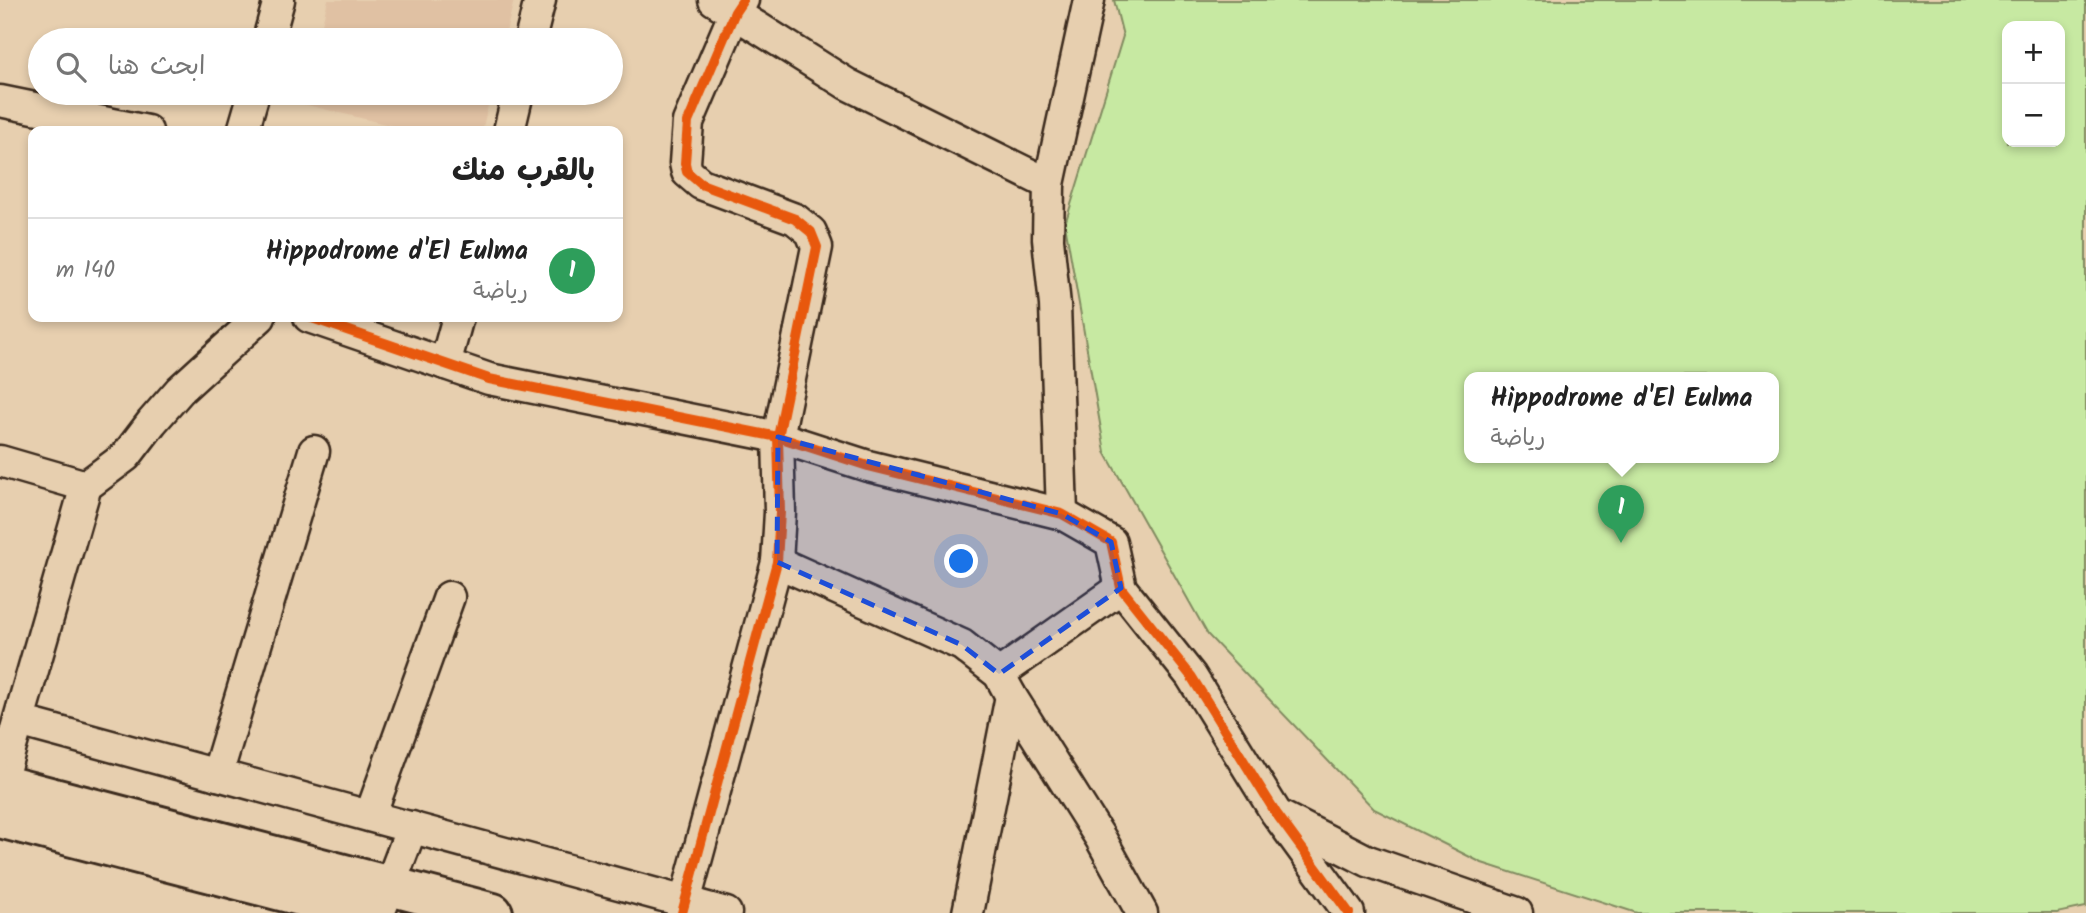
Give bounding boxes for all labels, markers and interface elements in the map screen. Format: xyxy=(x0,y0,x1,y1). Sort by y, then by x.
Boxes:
map controls xyxy=(2002,21,2065,147)
button: + xyxy=(2002,21,2065,84)
search box xyxy=(28,28,623,105)
text: ابحث هنا xyxy=(108,46,205,88)
icon: search xyxy=(52,48,90,86)
button: − xyxy=(2002,84,2065,147)
text: بالقرب منك xyxy=(452,148,595,196)
text: Hippodrome d'El Eulma xyxy=(266,231,528,273)
text: 140 m xyxy=(56,253,115,289)
text: 1 xyxy=(569,253,575,289)
text: رياضة xyxy=(473,274,528,310)
popup xyxy=(1464,372,1779,463)
text: Hippodrome d'El Eulma xyxy=(1490,378,1753,420)
text: رياضة xyxy=(1490,421,1545,457)
pin: 1 xyxy=(1598,485,1644,543)
your location xyxy=(944,544,978,578)

